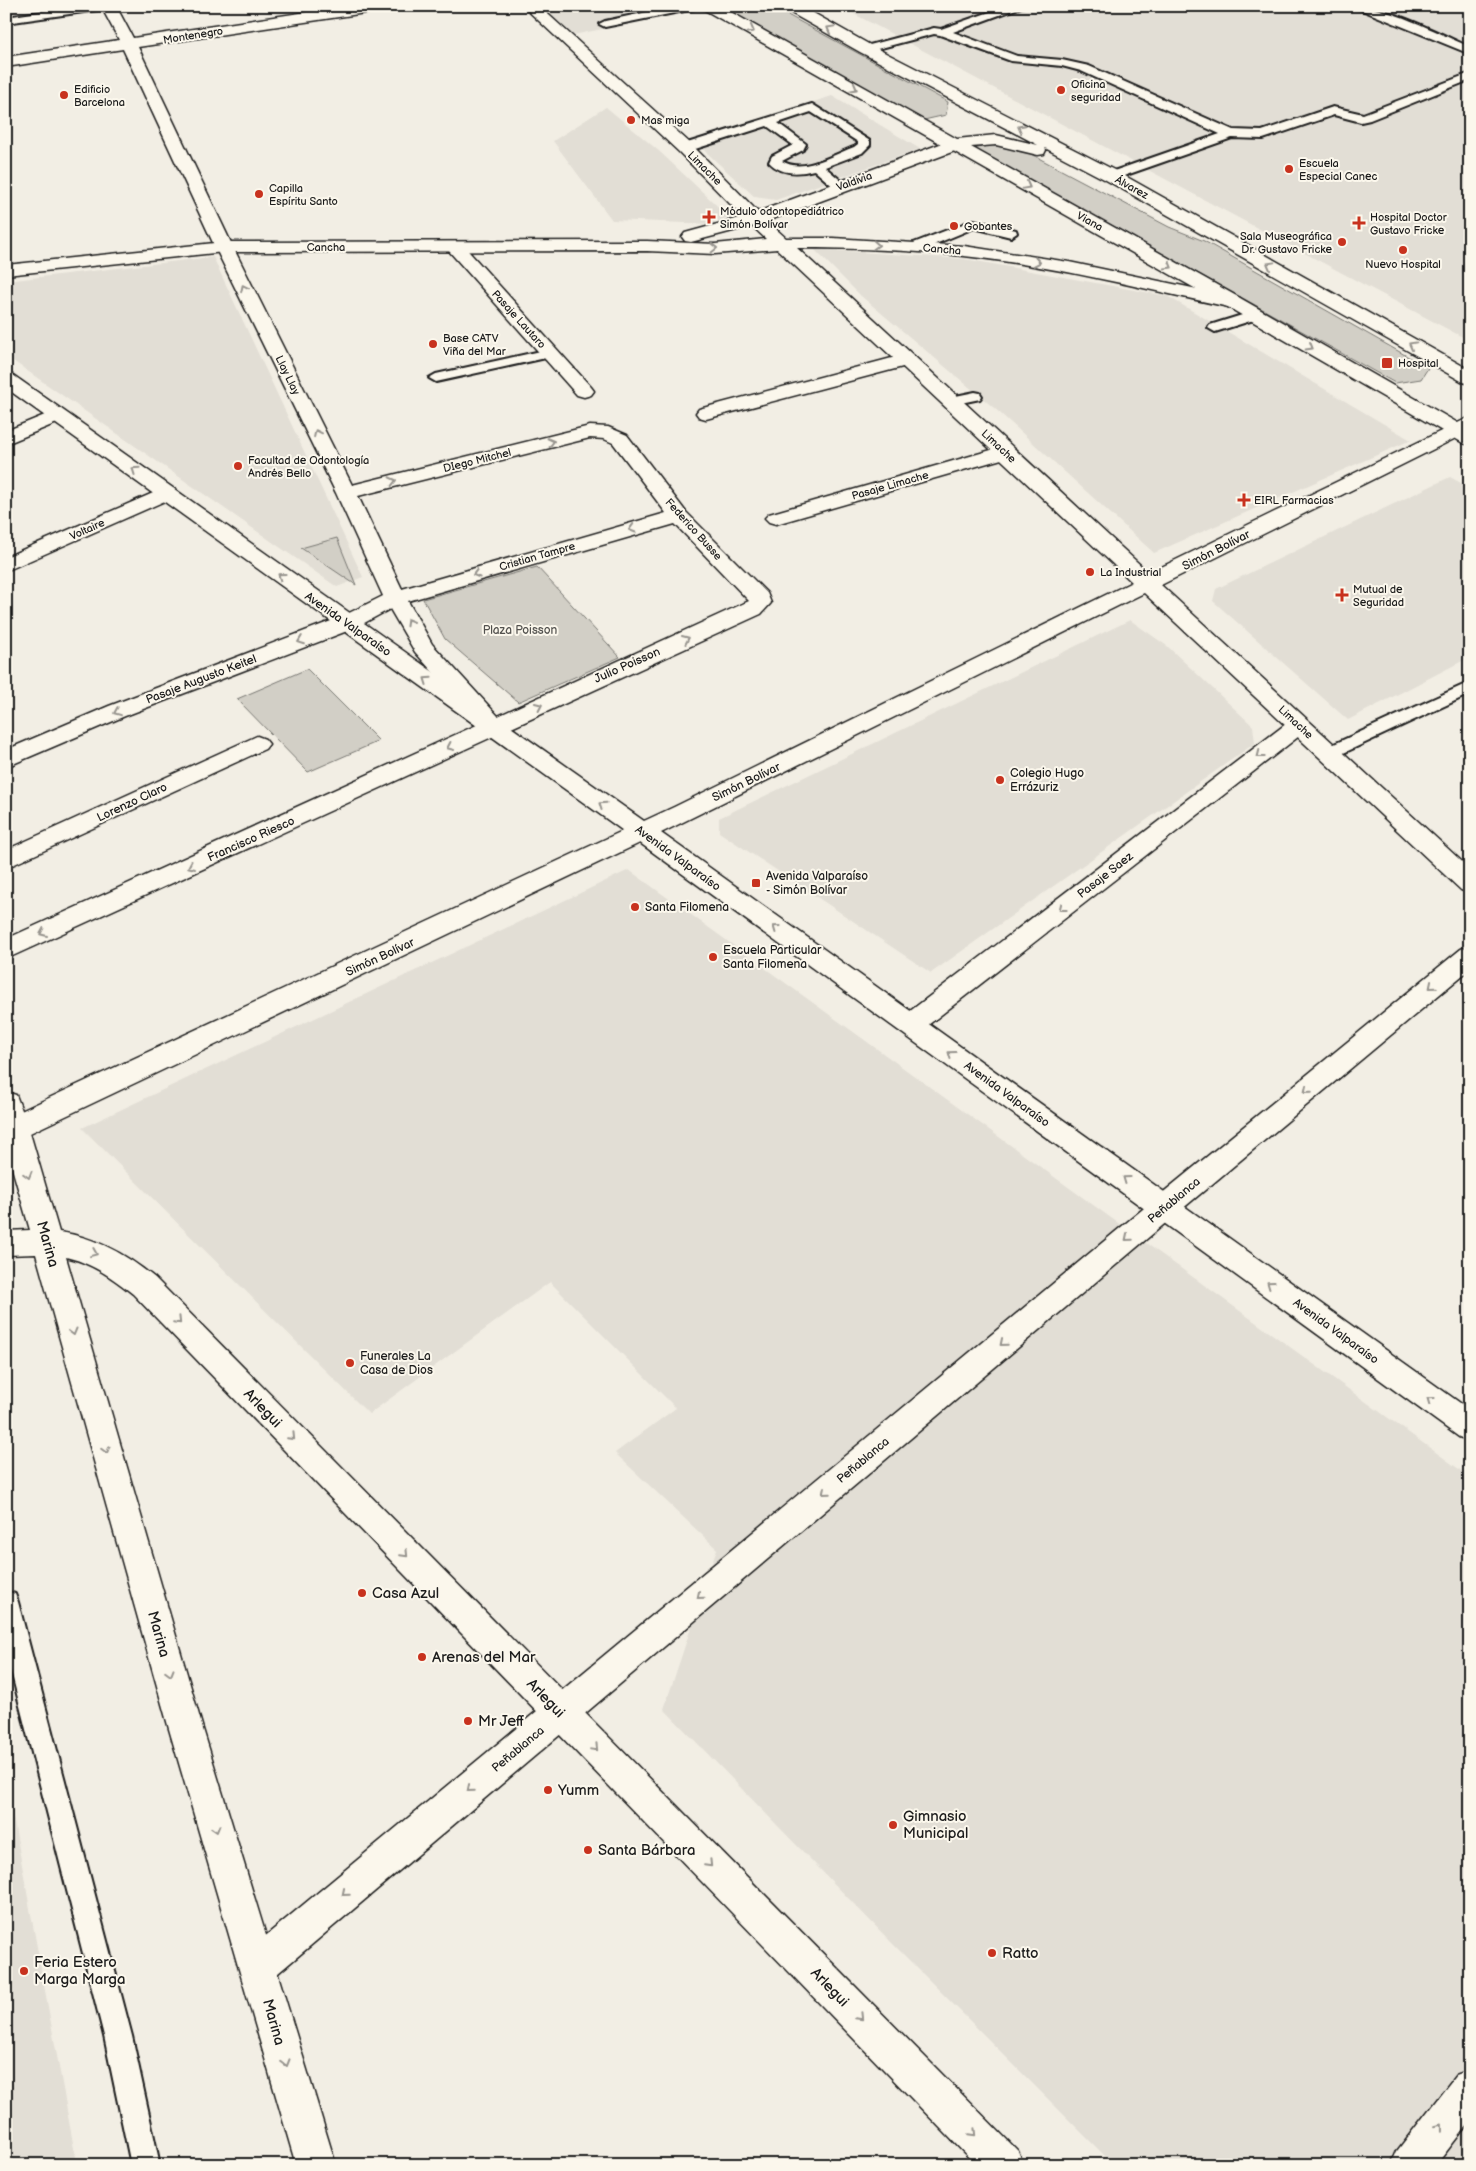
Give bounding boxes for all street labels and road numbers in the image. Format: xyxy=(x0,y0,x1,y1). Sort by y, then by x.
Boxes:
street label: Montenegro xyxy=(162,24,224,47)
street label: Limache xyxy=(685,149,725,188)
street label: Valdivia xyxy=(835,169,874,194)
street label: Álvarez xyxy=(1113,172,1152,202)
street label: Viana xyxy=(1074,209,1105,234)
street label: Cancha xyxy=(307,241,345,254)
street label: Cancha xyxy=(922,241,962,258)
street label: Pasaje Lautaro xyxy=(489,287,548,351)
street label: Llay Llay xyxy=(272,353,303,397)
street label: Limache xyxy=(979,427,1019,466)
street label: DIego Mitchel xyxy=(442,446,512,475)
street label: Pasaje Limache xyxy=(850,468,930,503)
street label: Federico Busse xyxy=(663,496,725,563)
street label: Voltaire xyxy=(68,516,107,543)
street label: Simón Bolívar xyxy=(1180,527,1253,574)
street label: Cristian Tampre xyxy=(498,539,577,574)
street label: Avenida Valparaíso xyxy=(302,589,394,660)
street label: Julio Poisson xyxy=(592,644,663,687)
street label: Pasaje Augusto Keitel xyxy=(144,651,259,707)
street label: Limache xyxy=(1276,703,1316,742)
street label: Simón Bolívar xyxy=(710,759,783,805)
street label: Lorenzo Claro xyxy=(95,780,170,825)
street label: Francisco Riesco xyxy=(205,813,297,865)
street label: Avenida Valparaíso xyxy=(632,822,724,895)
street label: Pasaje Saez xyxy=(1075,849,1136,902)
street label: Simón Bolívar xyxy=(343,935,418,980)
street label: Avenida Valparaíso xyxy=(961,1058,1053,1131)
street label: Peñablanca xyxy=(1145,1174,1204,1227)
street label: Marina xyxy=(32,1219,63,1269)
street label: Avenida Valparaíso xyxy=(1290,1295,1382,1368)
street label: Arlegui xyxy=(239,1385,286,1432)
street label: Peñablanca xyxy=(834,1434,893,1487)
street label: Marina xyxy=(143,1609,174,1659)
street label: Arlegui xyxy=(522,1675,569,1722)
street label: Peñablanca xyxy=(489,1723,548,1776)
street label: Arlegui xyxy=(806,1964,853,2011)
street label: Marina xyxy=(258,1997,289,2047)

